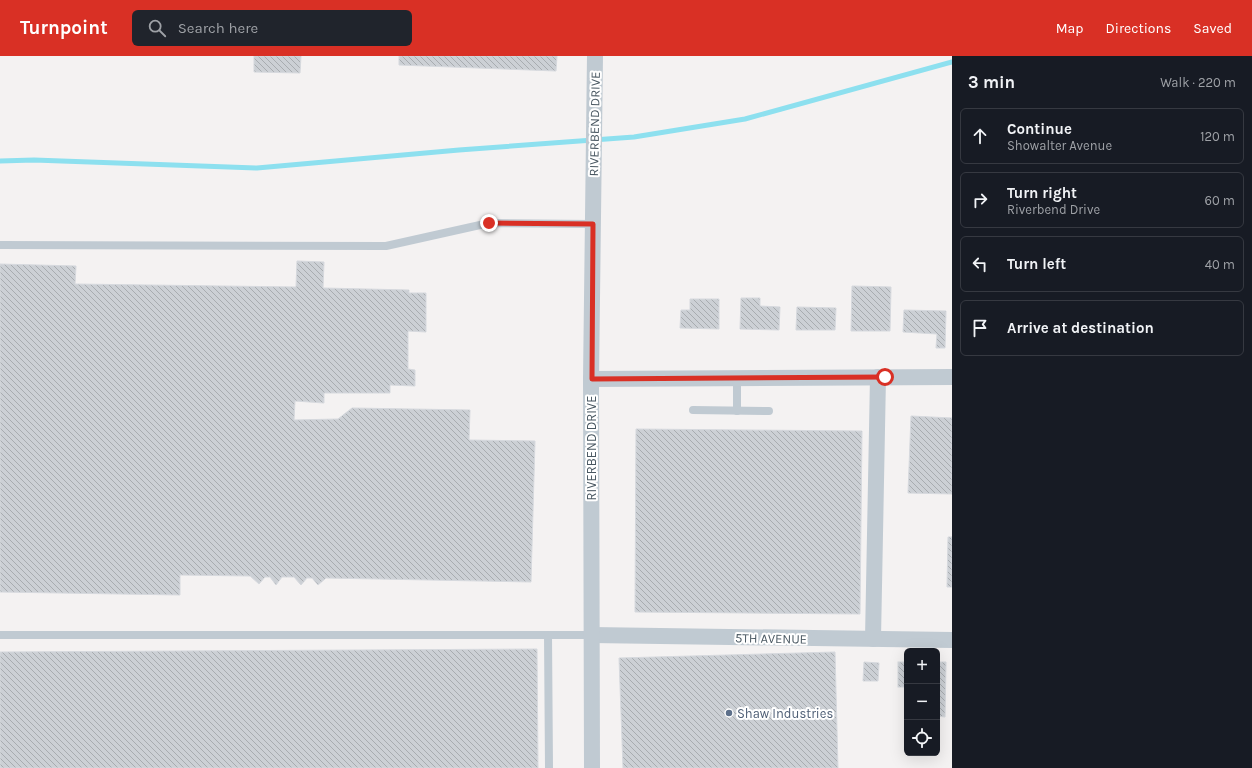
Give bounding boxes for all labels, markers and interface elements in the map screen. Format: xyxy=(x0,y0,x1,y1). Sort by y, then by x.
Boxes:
search box xyxy=(132,10,412,46)
text: Turnpoint xyxy=(20,17,108,39)
icon: search xyxy=(146,17,168,39)
text: Search here xyxy=(178,19,258,37)
text: Map xyxy=(1056,20,1084,37)
text: Directions xyxy=(1106,20,1171,37)
text: Saved xyxy=(1193,20,1232,37)
street label: RIVERBEND DRIVE xyxy=(586,71,603,177)
text: 3 min xyxy=(968,72,1015,92)
text: Walk · 220 m xyxy=(1160,75,1236,90)
text: Continue xyxy=(1007,120,1072,138)
icon: ahead xyxy=(969,125,991,147)
text: 120 m xyxy=(1200,129,1235,144)
text: Showalter Avenue xyxy=(1007,138,1112,153)
text: Turn right xyxy=(1007,184,1077,202)
icon: right xyxy=(969,189,991,211)
text: 60 m xyxy=(1205,193,1235,208)
text: Riverbend Drive xyxy=(1007,202,1100,217)
route end xyxy=(480,214,498,232)
icon: left xyxy=(969,253,991,275)
text: Turn left xyxy=(1007,255,1066,273)
text: 40 m xyxy=(1205,257,1235,272)
icon: arrive xyxy=(969,317,991,339)
text: Arrive at destination xyxy=(1007,319,1154,337)
route start xyxy=(876,368,894,386)
street label: RIVERBEND DRIVE xyxy=(584,396,599,500)
street label: 5TH AVENUE xyxy=(735,630,807,647)
map controls xyxy=(904,648,940,756)
button: + xyxy=(904,648,940,684)
button: − xyxy=(904,684,940,720)
place label: Shaw Industries xyxy=(737,706,833,721)
marker: Shaw Industries xyxy=(724,708,734,718)
button: locate xyxy=(904,720,940,756)

